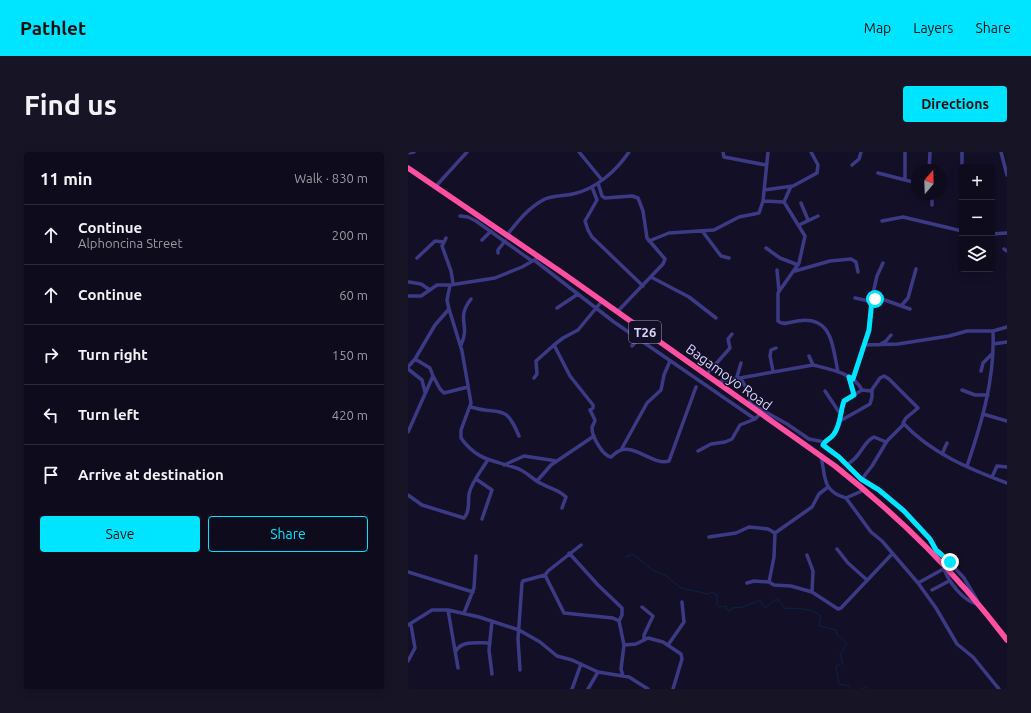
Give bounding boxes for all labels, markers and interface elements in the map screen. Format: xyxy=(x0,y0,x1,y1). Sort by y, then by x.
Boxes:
text: Pathlet xyxy=(20,17,86,39)
text: Map xyxy=(864,20,891,36)
text: Layers xyxy=(913,20,953,36)
text: Share xyxy=(975,20,1011,36)
button: Directions xyxy=(903,86,1007,122)
text: Find us xyxy=(24,89,117,120)
north arrow xyxy=(911,164,947,200)
map controls xyxy=(959,164,995,272)
button: + xyxy=(959,164,995,200)
text: 11 min xyxy=(40,169,93,188)
text: Walk · 830 m xyxy=(294,171,368,185)
button: − xyxy=(959,200,995,236)
text: Continue xyxy=(78,219,142,236)
icon: ahead xyxy=(40,224,62,246)
text: 200 m xyxy=(332,228,368,242)
text: Alphoncina Street xyxy=(78,236,183,250)
button: layers xyxy=(959,236,995,272)
icon: ahead xyxy=(40,284,62,306)
text: Continue xyxy=(78,286,142,303)
text: 60 m xyxy=(339,288,368,302)
route start xyxy=(866,290,884,308)
road number: T26 xyxy=(629,321,661,343)
street label: Bagamoyo Road xyxy=(683,341,775,413)
icon: right xyxy=(40,344,62,366)
text: Turn right xyxy=(78,346,148,363)
text: 150 m xyxy=(332,348,368,362)
icon: left xyxy=(40,404,62,426)
text: Turn left xyxy=(78,406,139,423)
text: 420 m xyxy=(332,408,368,422)
icon: arrive xyxy=(40,464,62,486)
text: Arrive at destination xyxy=(78,466,224,483)
button: Save xyxy=(40,516,200,552)
button: Share xyxy=(208,516,368,552)
route end xyxy=(941,553,959,571)

